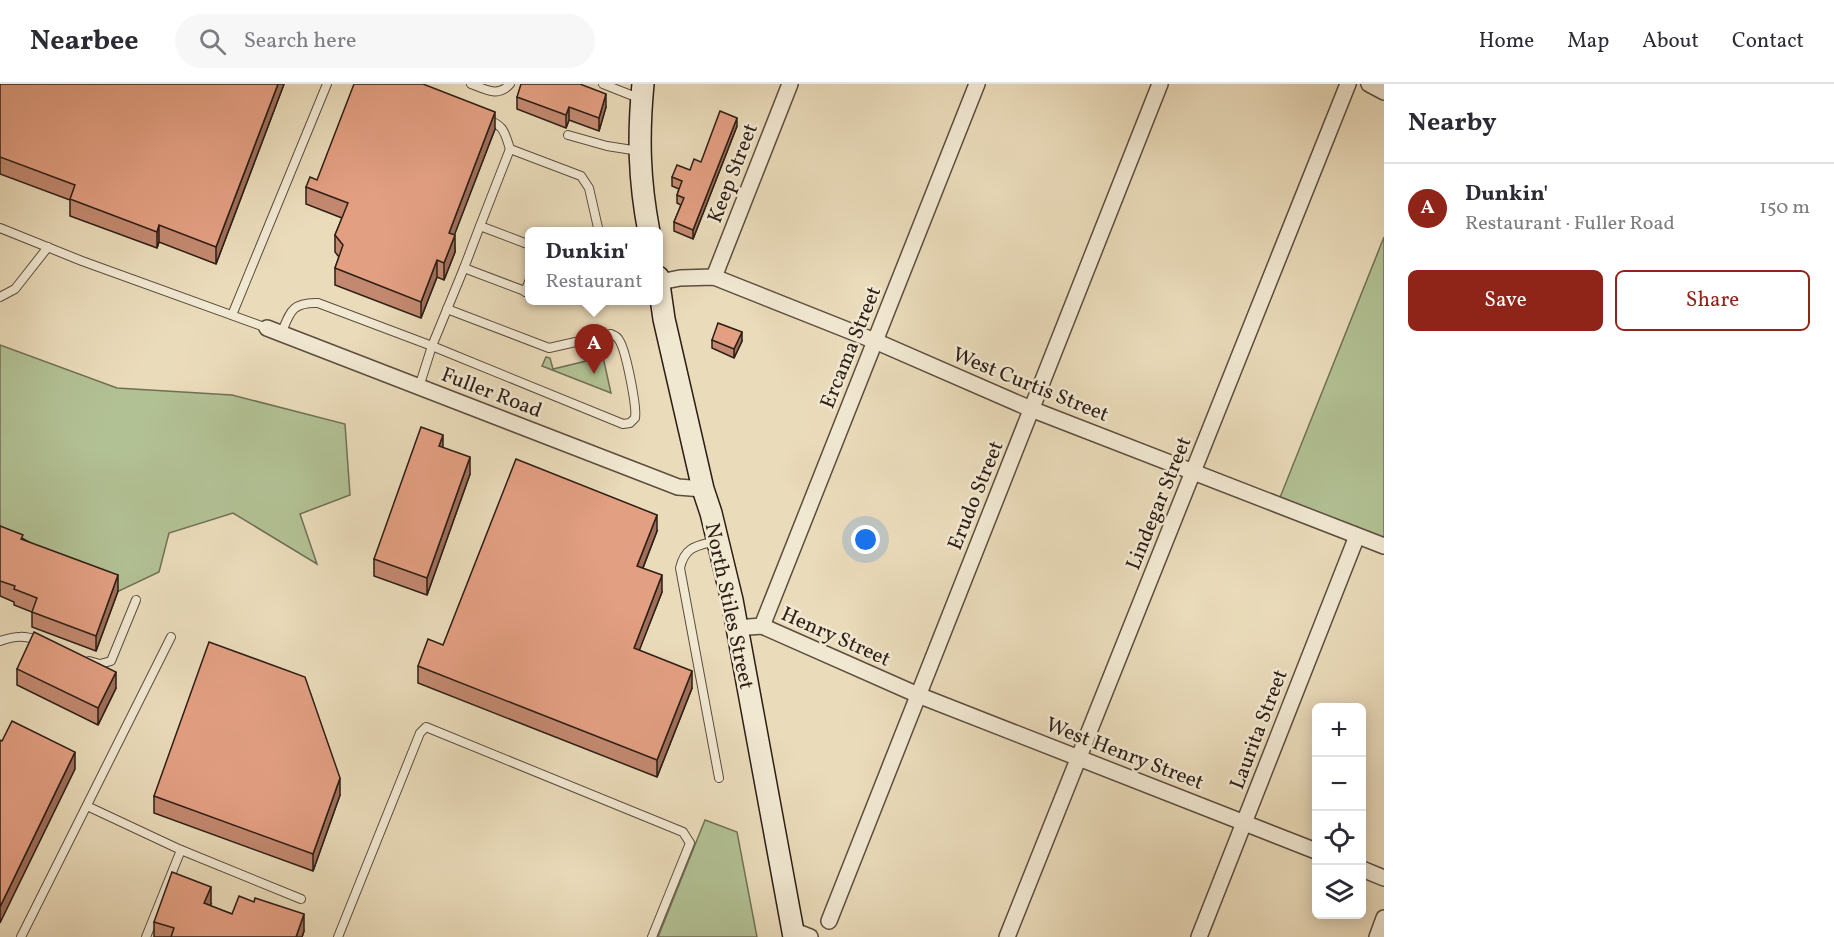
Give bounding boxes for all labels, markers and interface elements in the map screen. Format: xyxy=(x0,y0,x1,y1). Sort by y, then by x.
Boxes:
search box xyxy=(175,14,595,68)
text: Nearbee xyxy=(30,22,139,61)
icon: search xyxy=(196,25,229,58)
text: Search here xyxy=(244,26,356,57)
text: Home xyxy=(1479,27,1534,56)
text: Map xyxy=(1567,27,1609,56)
text: About xyxy=(1642,27,1699,56)
text: Contact xyxy=(1732,27,1804,56)
text: Nearby xyxy=(1408,105,1497,141)
street label: Keep Street xyxy=(701,120,766,228)
text: Dunkin' xyxy=(1465,179,1548,210)
text: A xyxy=(1420,194,1435,222)
text: 150 m xyxy=(1759,194,1810,222)
text: Restaurant · Fuller Road xyxy=(1465,210,1675,238)
popup xyxy=(525,227,663,305)
text: Dunkin' xyxy=(546,237,629,268)
text: Restaurant xyxy=(546,268,642,296)
button: Save xyxy=(1408,270,1603,331)
button: Share xyxy=(1615,270,1810,331)
street label: Ercama Street xyxy=(814,282,889,413)
pin: A xyxy=(574,324,614,374)
street label: West Curtis Street xyxy=(948,341,1113,430)
street label: Fuller Road xyxy=(437,361,546,426)
street label: Lindegar Street xyxy=(1119,432,1199,575)
street label: Erudo Street xyxy=(941,437,1011,555)
street label: North Stiles Street xyxy=(697,520,760,692)
your location xyxy=(851,525,880,554)
street label: Henry Street xyxy=(776,600,895,674)
street label: Laurita Street xyxy=(1223,665,1296,794)
map controls xyxy=(1312,703,1366,919)
button: + xyxy=(1312,703,1366,757)
street label: West Henry Street xyxy=(1041,711,1208,798)
button: − xyxy=(1312,757,1366,811)
button: locate xyxy=(1312,811,1366,865)
button: layers xyxy=(1312,865,1366,919)

